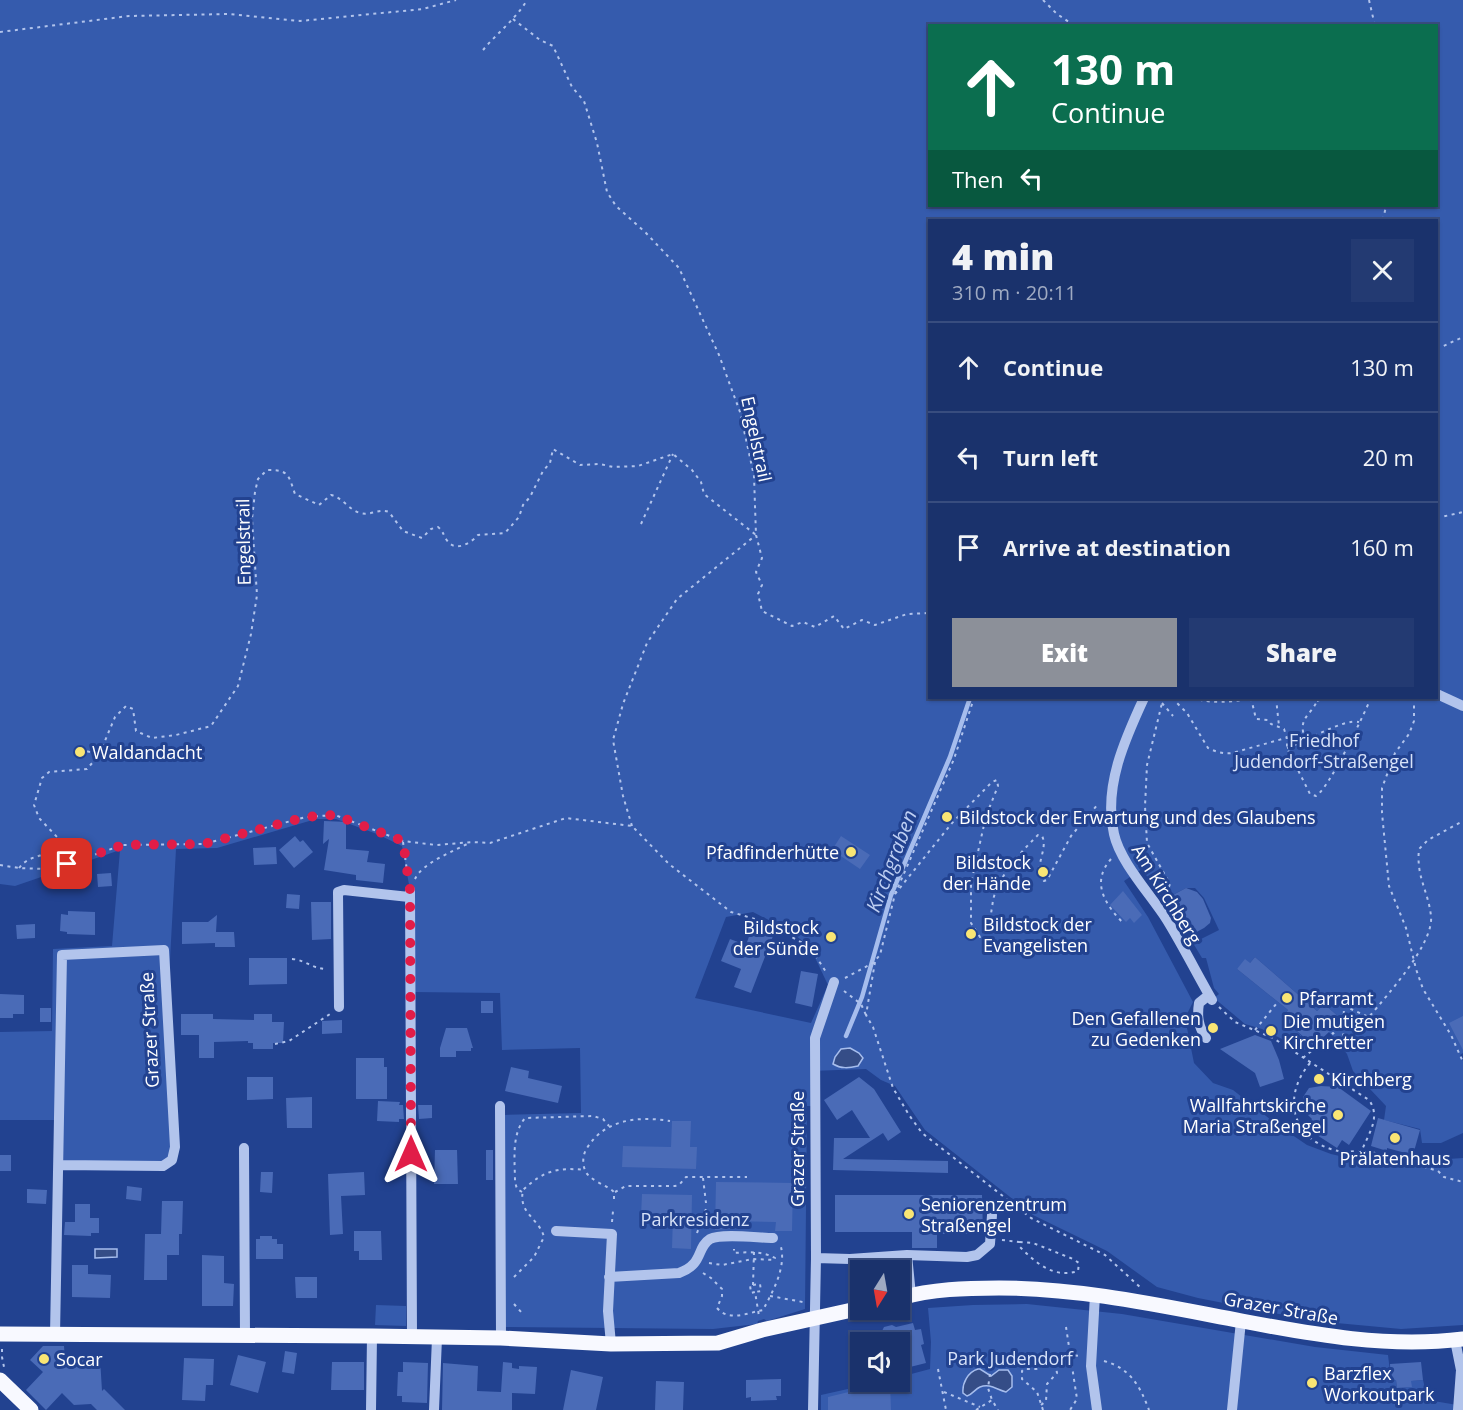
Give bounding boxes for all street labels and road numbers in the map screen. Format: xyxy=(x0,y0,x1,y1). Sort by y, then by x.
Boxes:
street label: Engelstrail xyxy=(736,394,778,484)
street label: Engelstrail xyxy=(230,498,256,586)
street label: Am Kirchberg xyxy=(1127,839,1207,949)
street label: Grazer Straße xyxy=(134,971,164,1089)
street label: Grazer Straße xyxy=(785,1091,809,1207)
street label: Grazer Straße xyxy=(1222,1286,1340,1330)

